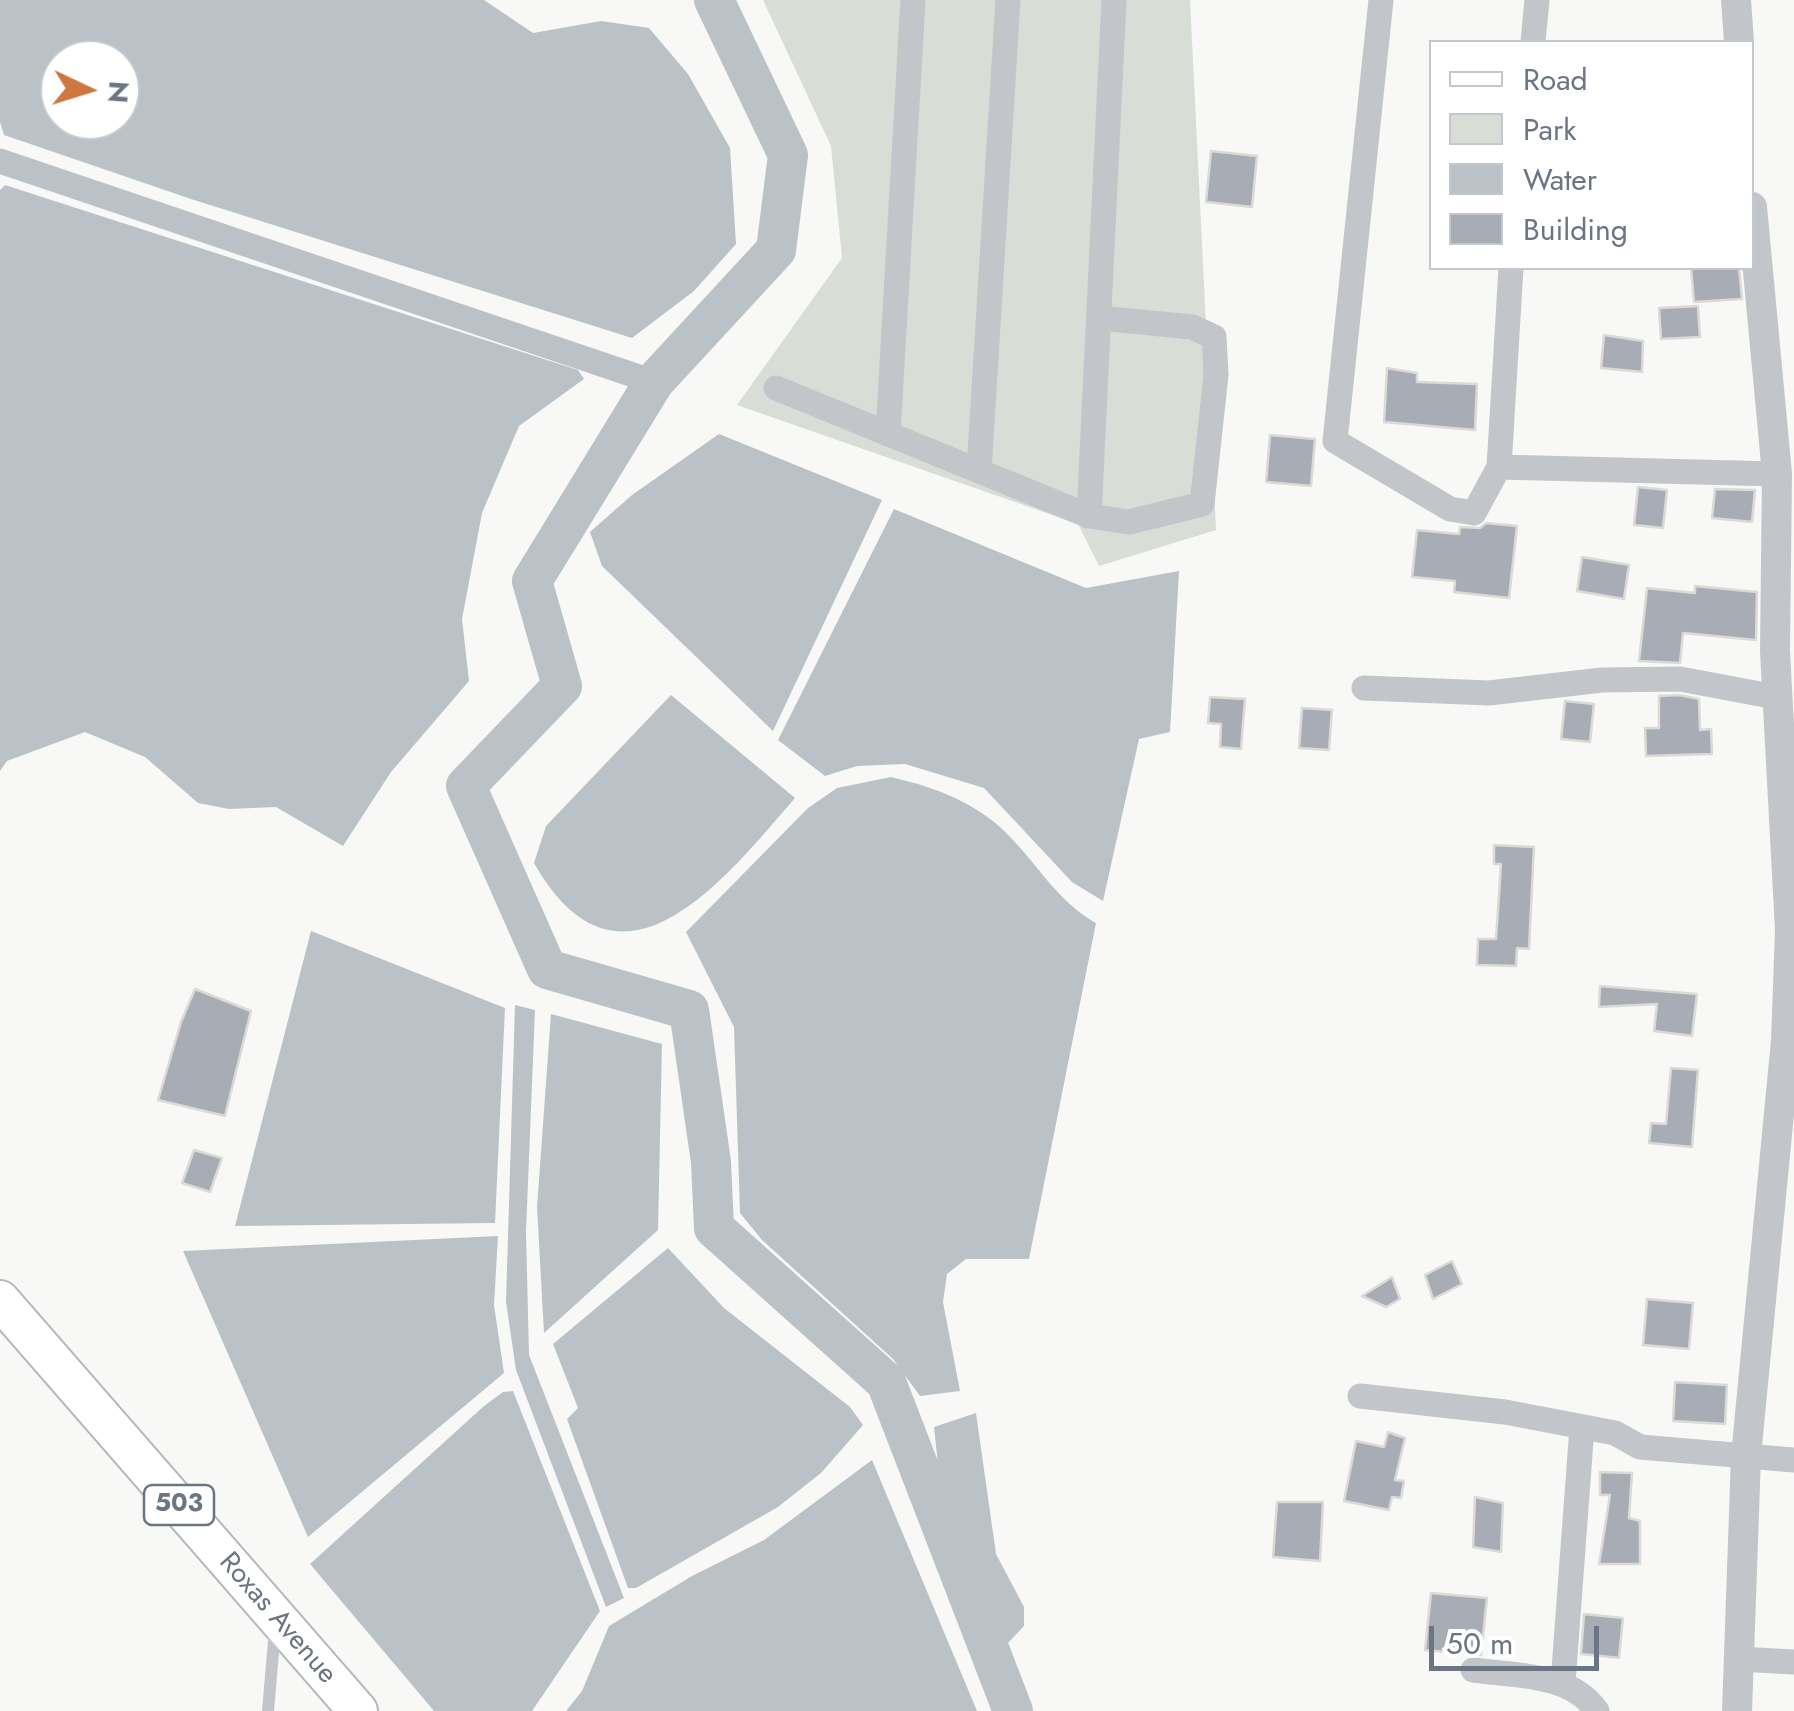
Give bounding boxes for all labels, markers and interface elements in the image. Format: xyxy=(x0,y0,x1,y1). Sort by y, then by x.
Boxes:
north arrow xyxy=(40,40,140,140)
legend xyxy=(1429,40,1754,270)
text: Road xyxy=(1523,58,1588,101)
text: N xyxy=(97,79,140,105)
text: Park xyxy=(1523,108,1576,151)
text: Water xyxy=(1523,158,1597,201)
text: Building xyxy=(1523,208,1628,251)
road number: 503 xyxy=(144,1485,214,1525)
street label: Roxas Avenue xyxy=(211,1547,343,1691)
scale bar xyxy=(1434,1606,1604,1668)
text: 50 m xyxy=(1446,1622,1513,1665)

